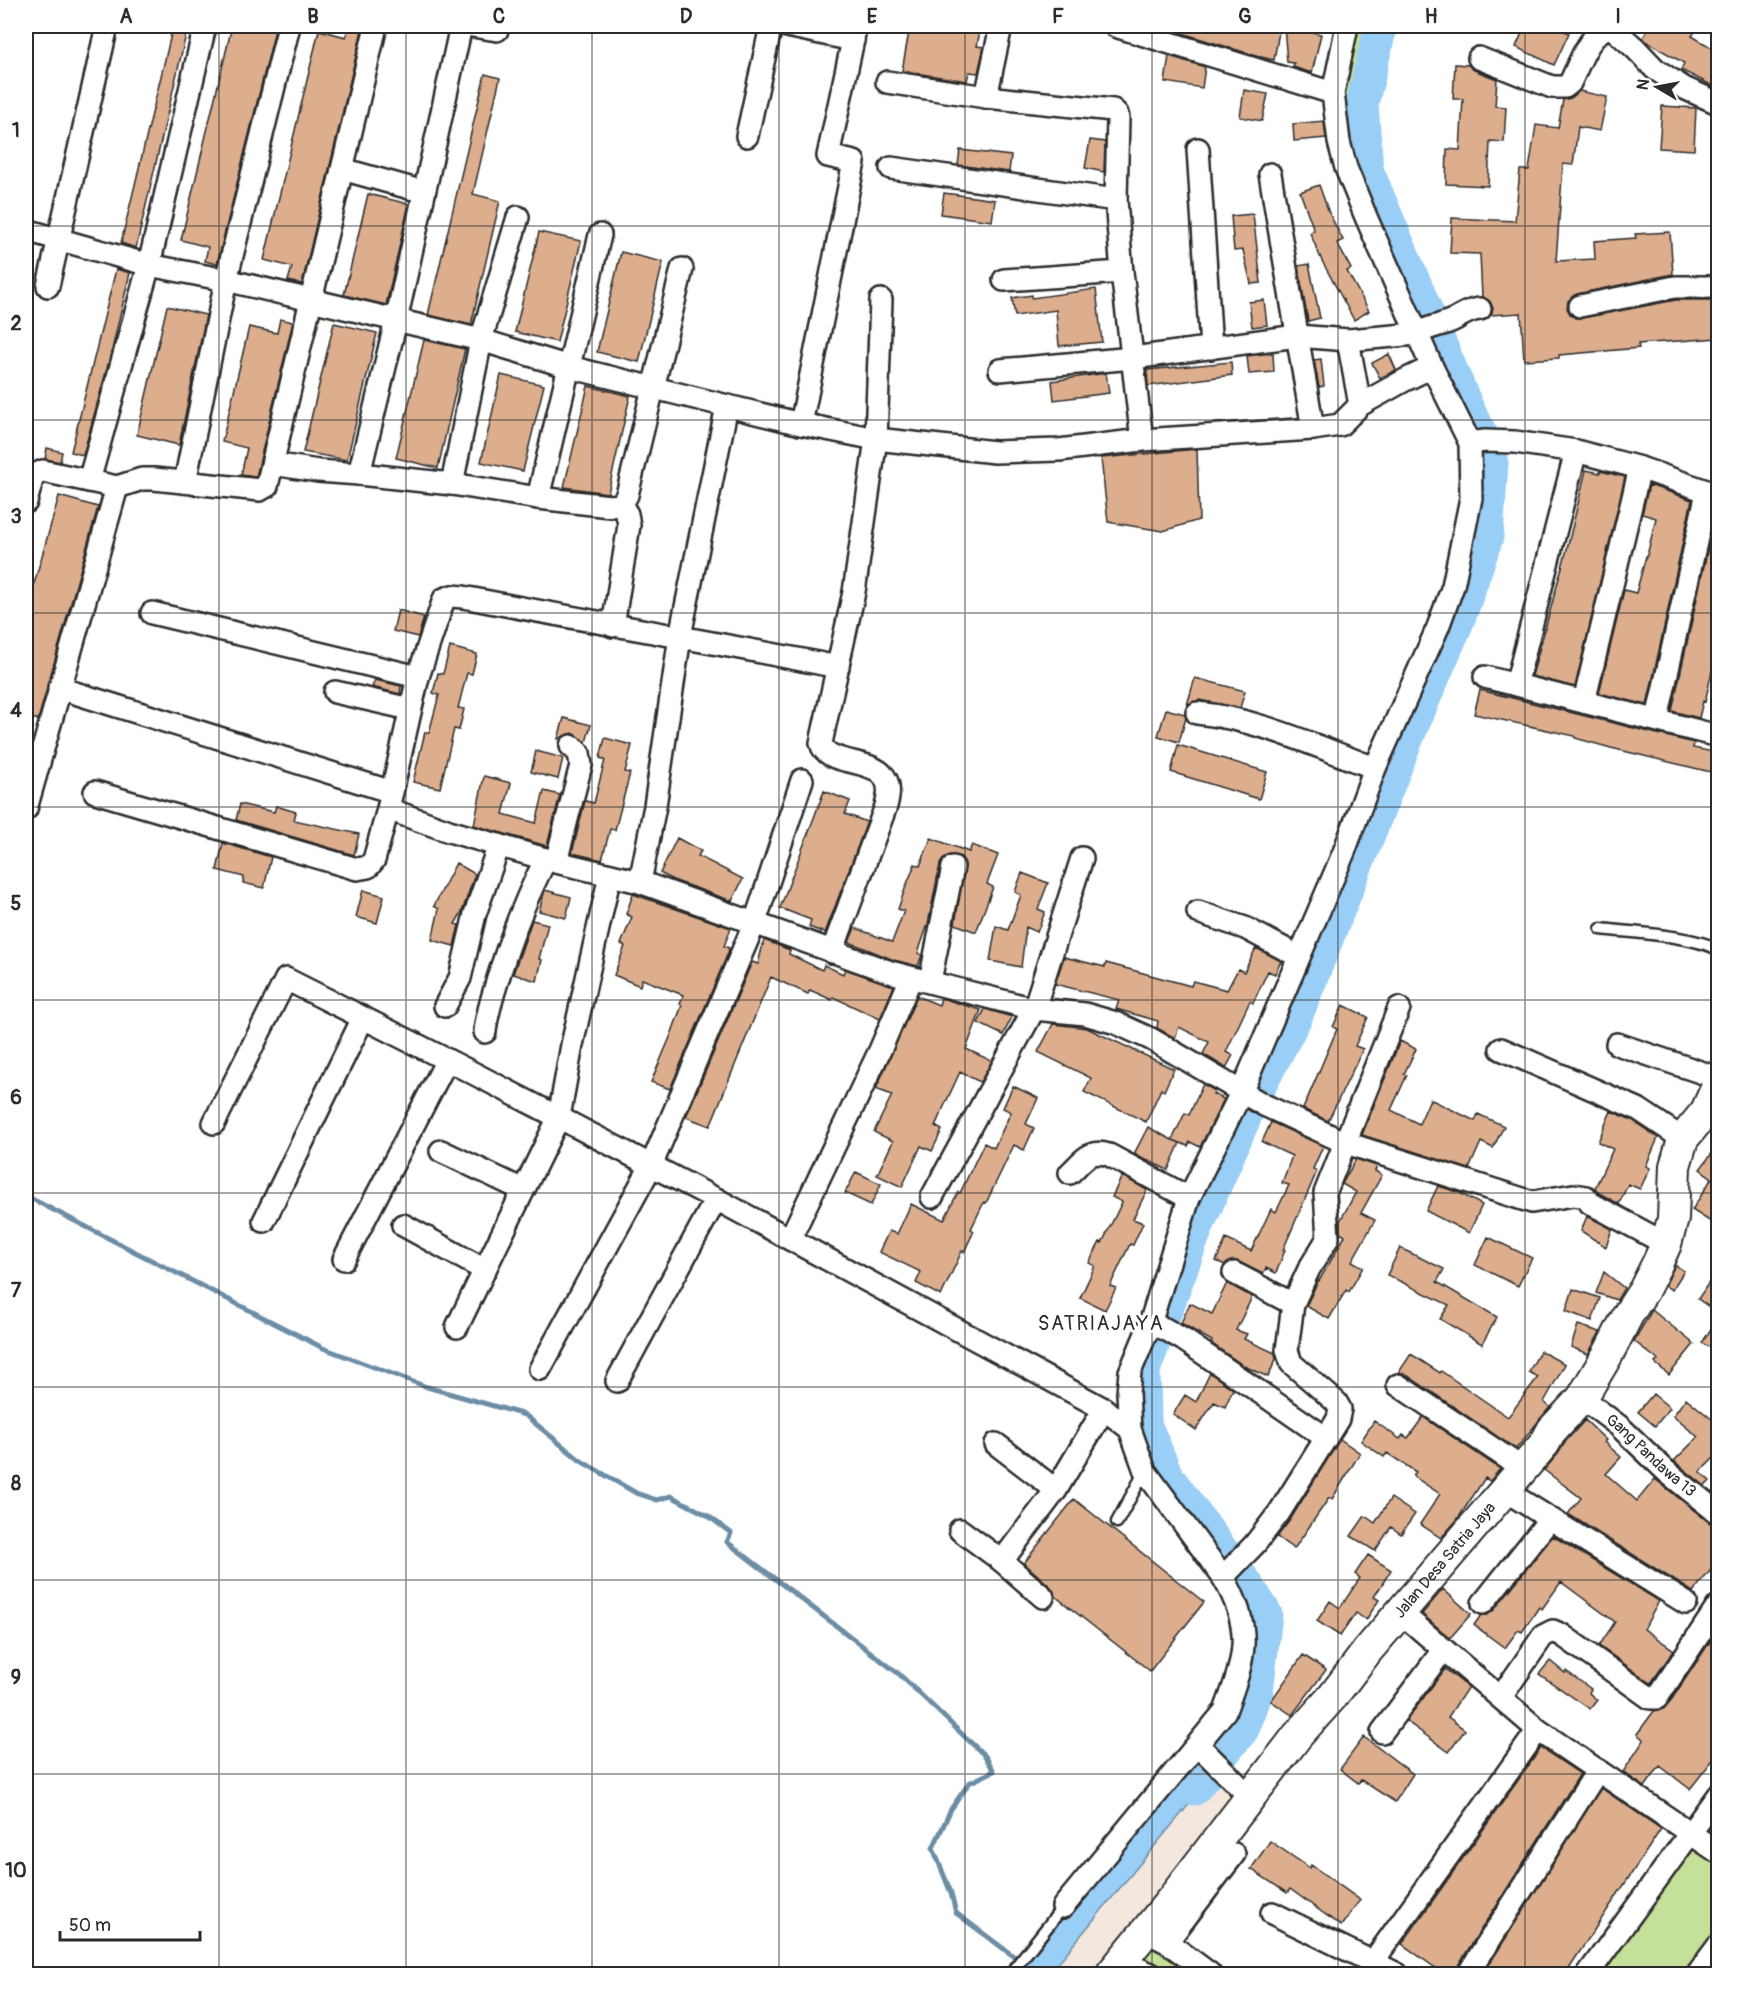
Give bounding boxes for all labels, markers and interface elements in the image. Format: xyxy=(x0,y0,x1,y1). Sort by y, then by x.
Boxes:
text: A xyxy=(120,4,133,29)
text: B xyxy=(307,4,319,29)
text: C xyxy=(493,4,505,29)
text: D xyxy=(680,4,693,29)
text: E xyxy=(867,4,878,29)
text: F xyxy=(1052,4,1064,29)
text: G xyxy=(1238,4,1252,29)
text: H xyxy=(1425,4,1438,29)
text: I xyxy=(1615,4,1621,29)
north arrow xyxy=(1627,57,1687,117)
text: N xyxy=(1632,77,1654,92)
text: 1 xyxy=(12,118,20,143)
text: 2 xyxy=(10,311,22,336)
text: 3 xyxy=(10,504,22,529)
text: 4 xyxy=(10,698,22,723)
text: 5 xyxy=(11,891,22,916)
text: 6 xyxy=(10,1085,22,1110)
text: 7 xyxy=(11,1278,22,1303)
district label: SATRIAJAYA xyxy=(1038,1311,1164,1336)
street label: Gang Pandawa 13 xyxy=(1602,1410,1700,1501)
text: 8 xyxy=(11,1471,21,1496)
street label: Jalan Desa Satria Jaya xyxy=(1390,1498,1500,1622)
text: 9 xyxy=(11,1665,21,1690)
text: 10 xyxy=(5,1858,27,1883)
scale bar xyxy=(60,1904,200,1942)
text: 50 m xyxy=(69,1914,111,1937)

